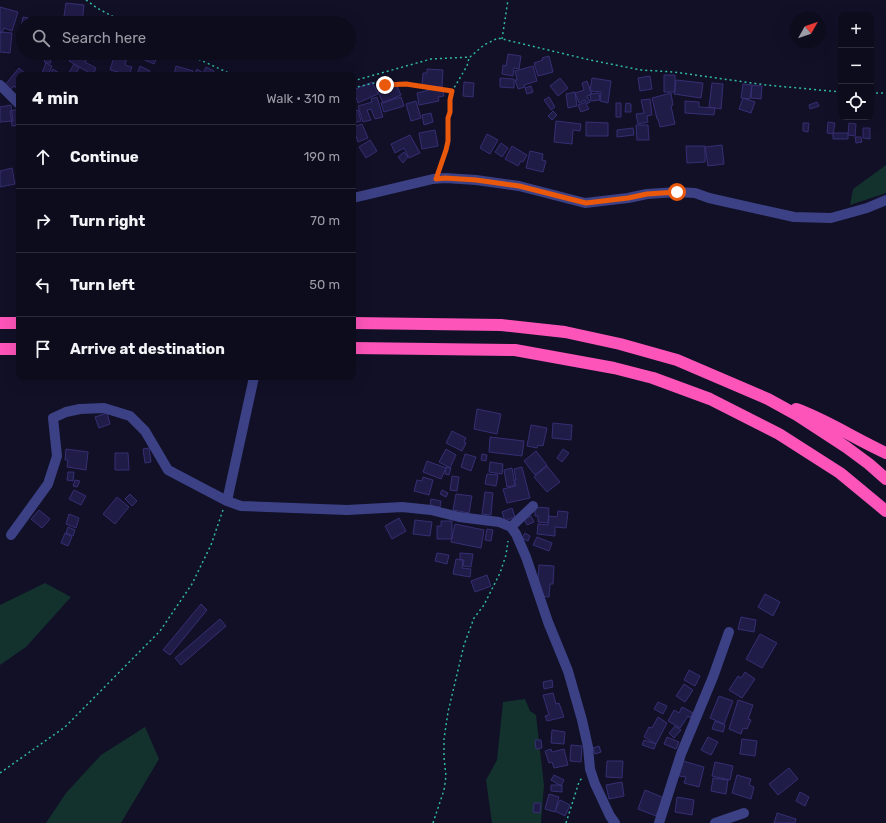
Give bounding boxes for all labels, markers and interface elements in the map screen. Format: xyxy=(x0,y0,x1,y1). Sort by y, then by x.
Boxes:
north arrow xyxy=(790,12,826,48)
map controls xyxy=(838,12,874,120)
button: + xyxy=(838,12,874,48)
search box xyxy=(16,16,356,60)
icon: search xyxy=(30,27,52,49)
text: Search here xyxy=(62,29,146,47)
button: − xyxy=(838,48,874,84)
route end xyxy=(376,76,394,94)
button: locate xyxy=(838,84,874,120)
text: 4 min xyxy=(32,88,79,108)
text: Walk · 310 m xyxy=(266,91,340,106)
icon: ahead xyxy=(32,146,54,168)
text: Continue xyxy=(70,148,139,166)
text: 190 m xyxy=(304,149,340,164)
route start xyxy=(668,183,686,201)
icon: right xyxy=(32,210,54,232)
text: Turn right xyxy=(70,212,145,230)
text: 70 m xyxy=(310,213,340,228)
icon: left xyxy=(32,274,54,296)
text: Turn left xyxy=(70,276,135,294)
text: 50 m xyxy=(309,277,340,292)
icon: arrive xyxy=(32,338,54,360)
text: Arrive at destination xyxy=(70,340,225,358)

